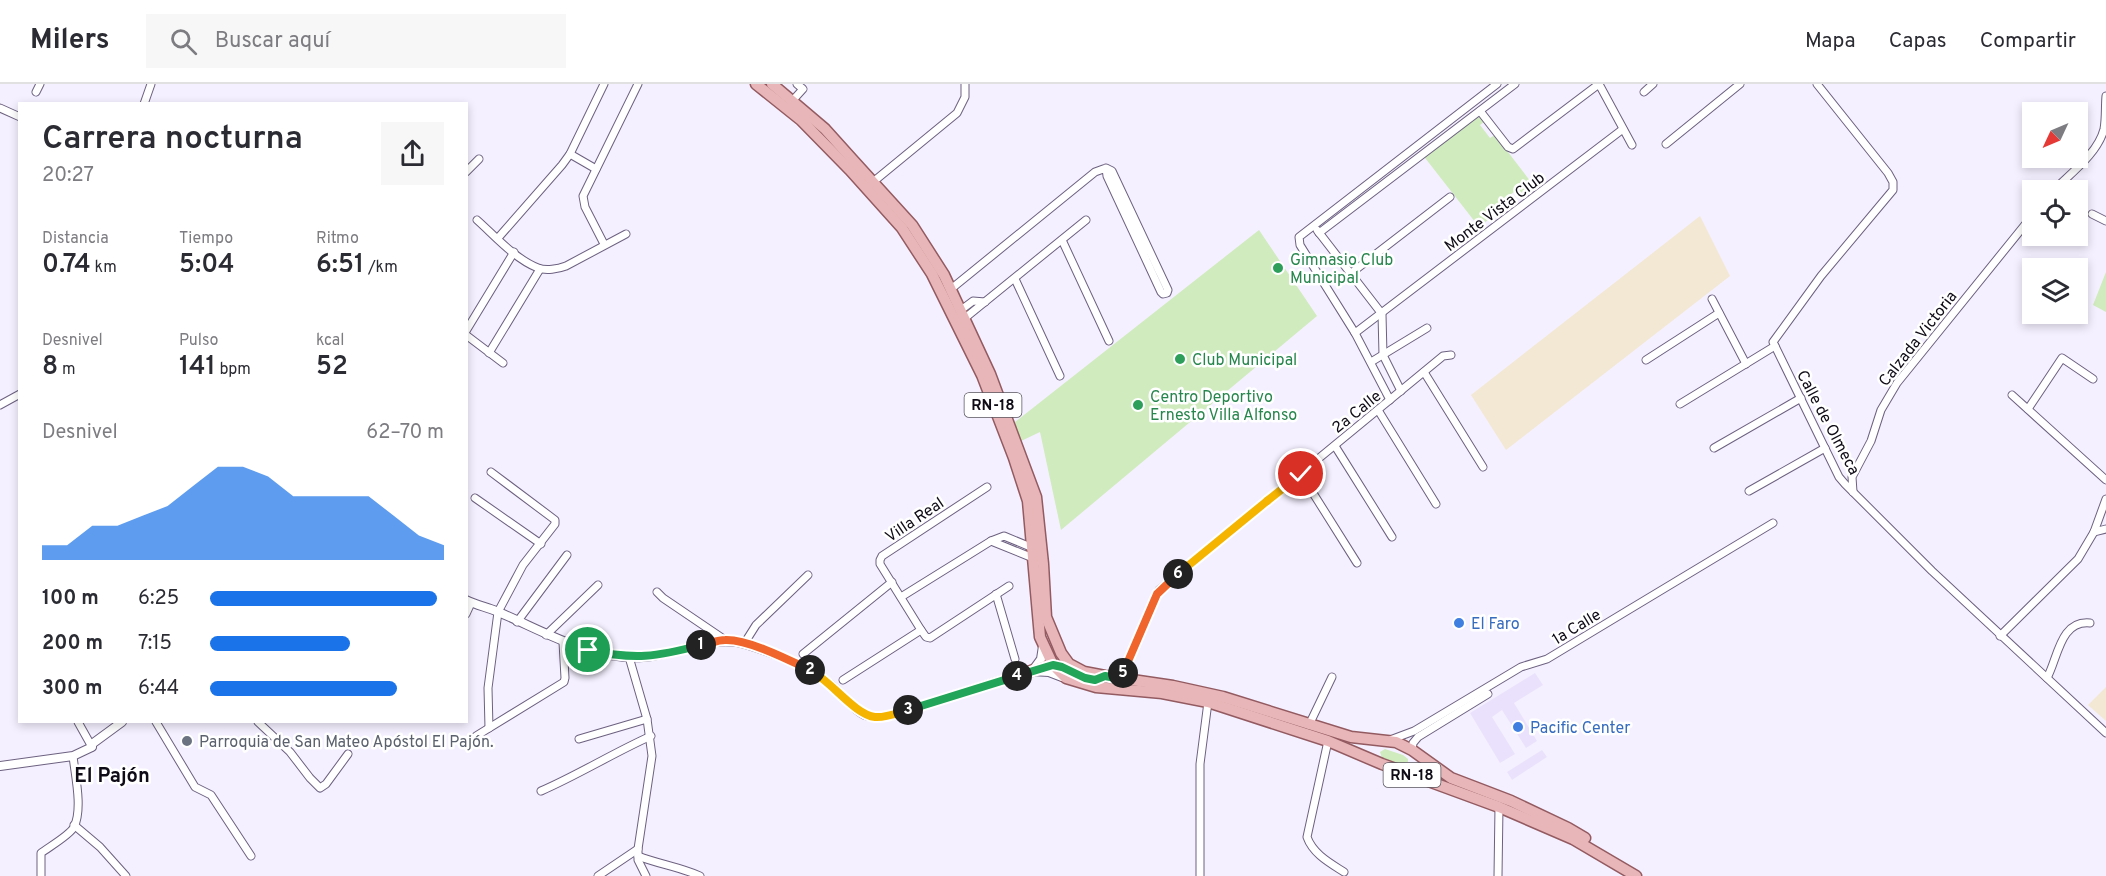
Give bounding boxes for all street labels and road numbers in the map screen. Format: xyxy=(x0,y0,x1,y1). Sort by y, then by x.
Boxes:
street label: Monte Vista Club xyxy=(1441,168,1549,257)
street label: Calzada Victoria xyxy=(1875,287,1962,391)
street label: Calle de Olmeca xyxy=(1791,367,1863,479)
street label: 2a Calle xyxy=(1329,387,1386,438)
road number: RN-18 xyxy=(964,393,1022,417)
street label: Villa Real xyxy=(882,494,948,548)
street label: 1a Calle xyxy=(1549,605,1605,650)
road number: RN-18 xyxy=(1384,763,1440,787)

